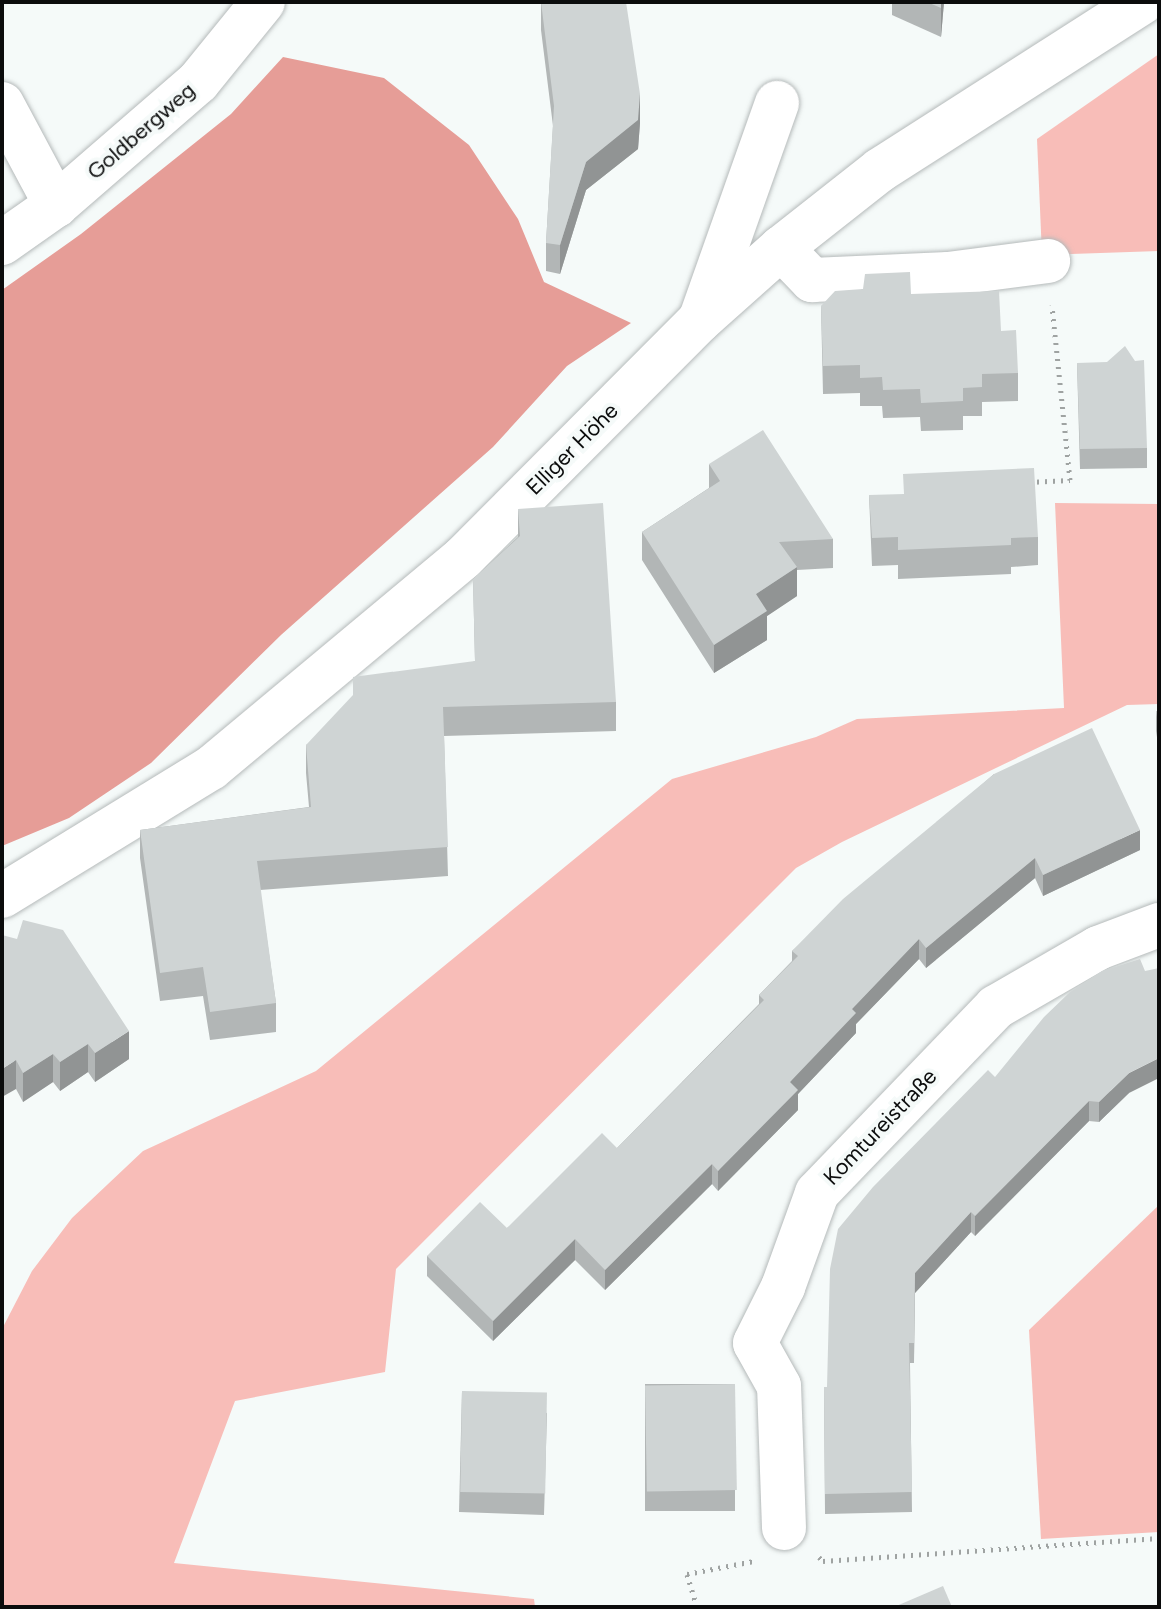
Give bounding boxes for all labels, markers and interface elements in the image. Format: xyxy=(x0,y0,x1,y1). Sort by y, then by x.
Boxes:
street label: Goldbergweg xyxy=(82,77,200,185)
street label: Elliger Höhe xyxy=(521,398,623,500)
street label: Komtureistraße xyxy=(818,1063,942,1191)

